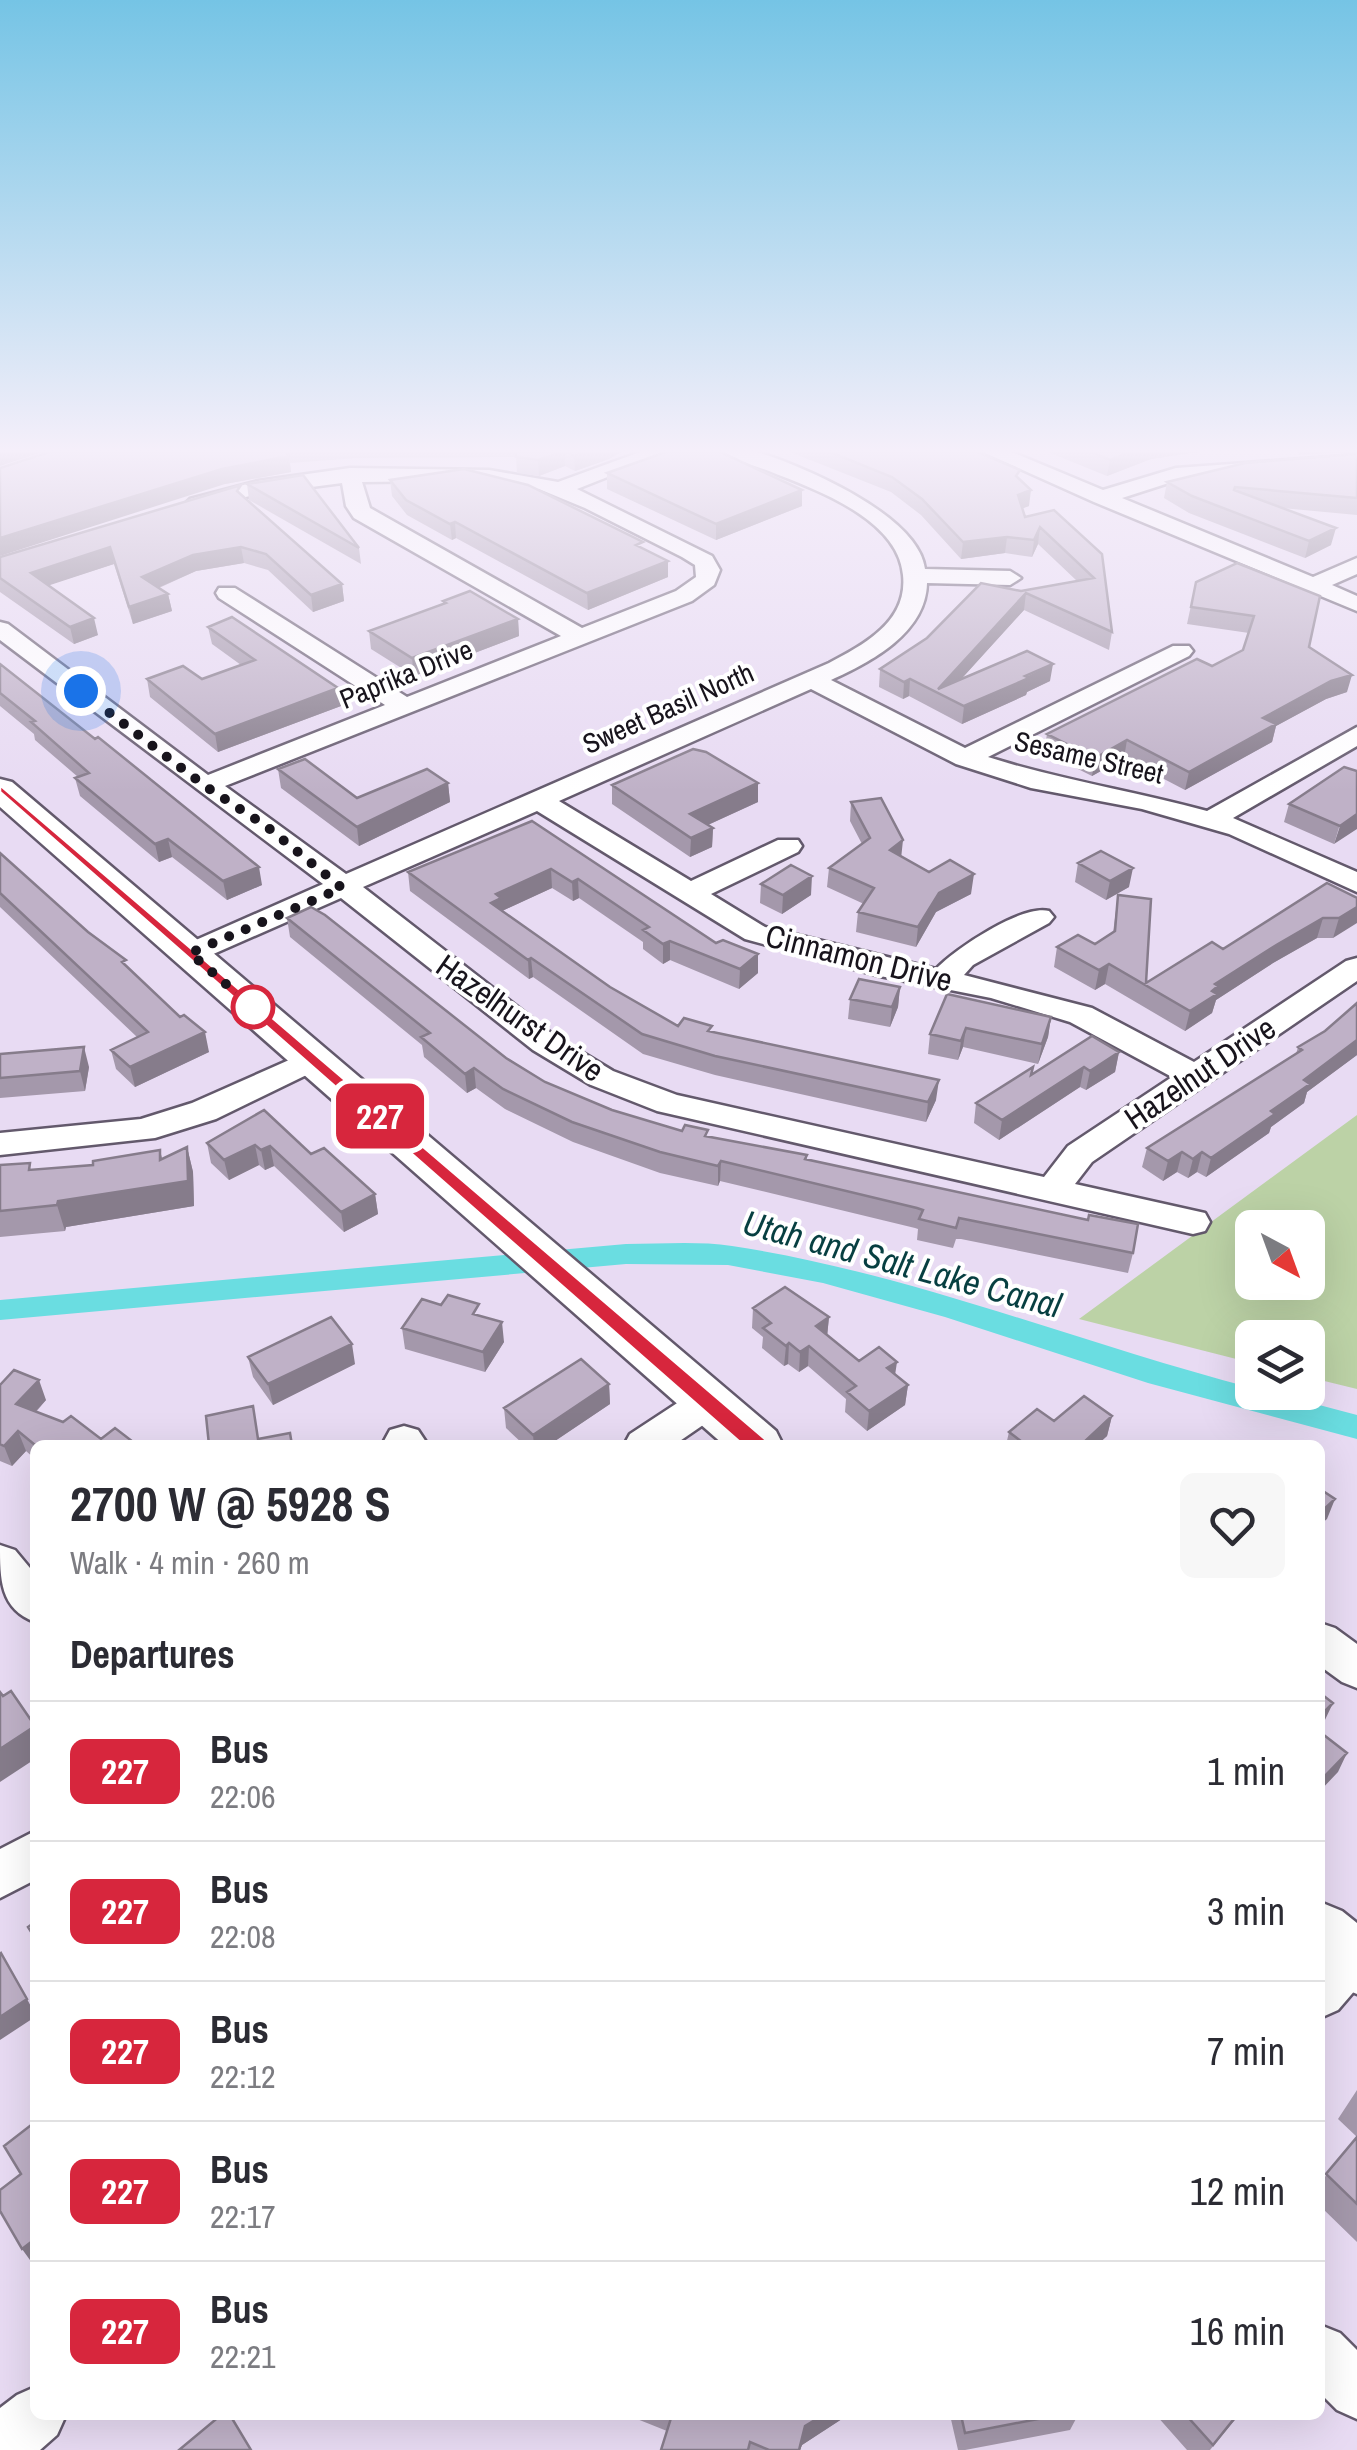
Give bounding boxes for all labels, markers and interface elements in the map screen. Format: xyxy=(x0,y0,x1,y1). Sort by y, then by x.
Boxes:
street label: Paprika Drive xyxy=(334,630,478,718)
street label: Sweet Basil North xyxy=(576,653,760,763)
your location xyxy=(56,666,106,716)
street label: Sesame Street xyxy=(1011,721,1167,793)
street label: Cinnamon Drive xyxy=(761,914,957,1001)
street label: Hazelhurst Drive xyxy=(428,944,613,1091)
unlabelled marker xyxy=(232,986,274,1028)
street label: Hazelnut Drive xyxy=(1116,1006,1284,1139)
line badge: 227 xyxy=(322,1084,438,1148)
text: 227 xyxy=(356,1093,404,1140)
water label: Utah and Salt Lake Canal xyxy=(738,1198,1067,1329)
north arrow xyxy=(1235,1210,1325,1300)
map controls xyxy=(1235,1210,1325,1410)
button: layers xyxy=(1235,1320,1325,1410)
text: 2700 W @ 5928 S xyxy=(70,1471,391,1536)
button: heart xyxy=(1180,1473,1285,1578)
text: Walk · 4 min · 260 m xyxy=(70,1541,310,1584)
text: Departures xyxy=(70,1629,235,1680)
text: Bus xyxy=(210,1724,269,1775)
text: 1 min xyxy=(1207,1746,1285,1797)
text: 227 xyxy=(101,1748,149,1795)
text: 22:06 xyxy=(210,1775,276,1818)
text: Bus xyxy=(210,1864,269,1915)
text: 3 min xyxy=(1207,1886,1285,1937)
text: 227 xyxy=(101,1888,149,1935)
text: 22:08 xyxy=(210,1915,276,1958)
text: Bus xyxy=(210,2004,269,2055)
text: 7 min xyxy=(1207,2026,1285,2077)
text: 227 xyxy=(101,2028,149,2075)
text: 22:12 xyxy=(210,2055,276,2098)
text: Bus xyxy=(210,2144,269,2195)
text: 12 min xyxy=(1190,2166,1285,2217)
text: 227 xyxy=(101,2168,149,2215)
text: 22:17 xyxy=(210,2195,276,2238)
text: Bus xyxy=(210,2284,269,2335)
text: 16 min xyxy=(1190,2306,1285,2357)
text: 227 xyxy=(101,2308,149,2355)
text: 22:21 xyxy=(210,2335,276,2378)

